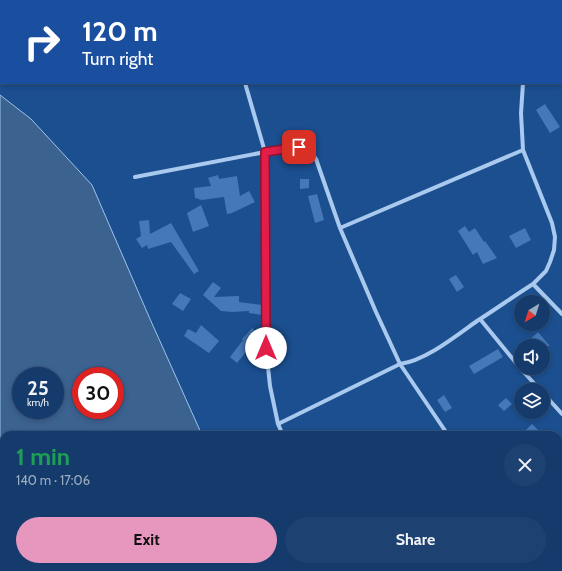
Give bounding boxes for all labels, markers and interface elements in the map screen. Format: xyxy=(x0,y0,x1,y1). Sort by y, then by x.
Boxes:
text: 120 m xyxy=(82,14,158,48)
icon: right xyxy=(16,16,68,68)
text: Turn right xyxy=(82,48,153,70)
pin xyxy=(282,130,316,164)
icon: arrive xyxy=(288,136,310,158)
north arrow xyxy=(514,295,550,331)
map controls xyxy=(514,295,550,419)
position arrow xyxy=(245,327,287,369)
button: sound xyxy=(514,339,550,375)
speed limit sign: 30 xyxy=(72,367,124,419)
text: 25 xyxy=(27,376,49,400)
button: layers xyxy=(514,383,550,419)
text: km/h xyxy=(27,396,49,409)
text: 1 min xyxy=(16,442,70,471)
button: close xyxy=(504,444,546,486)
text: 140 m · 17:06 xyxy=(16,472,90,488)
button: Exit xyxy=(16,517,277,563)
button: Share xyxy=(285,517,546,563)

